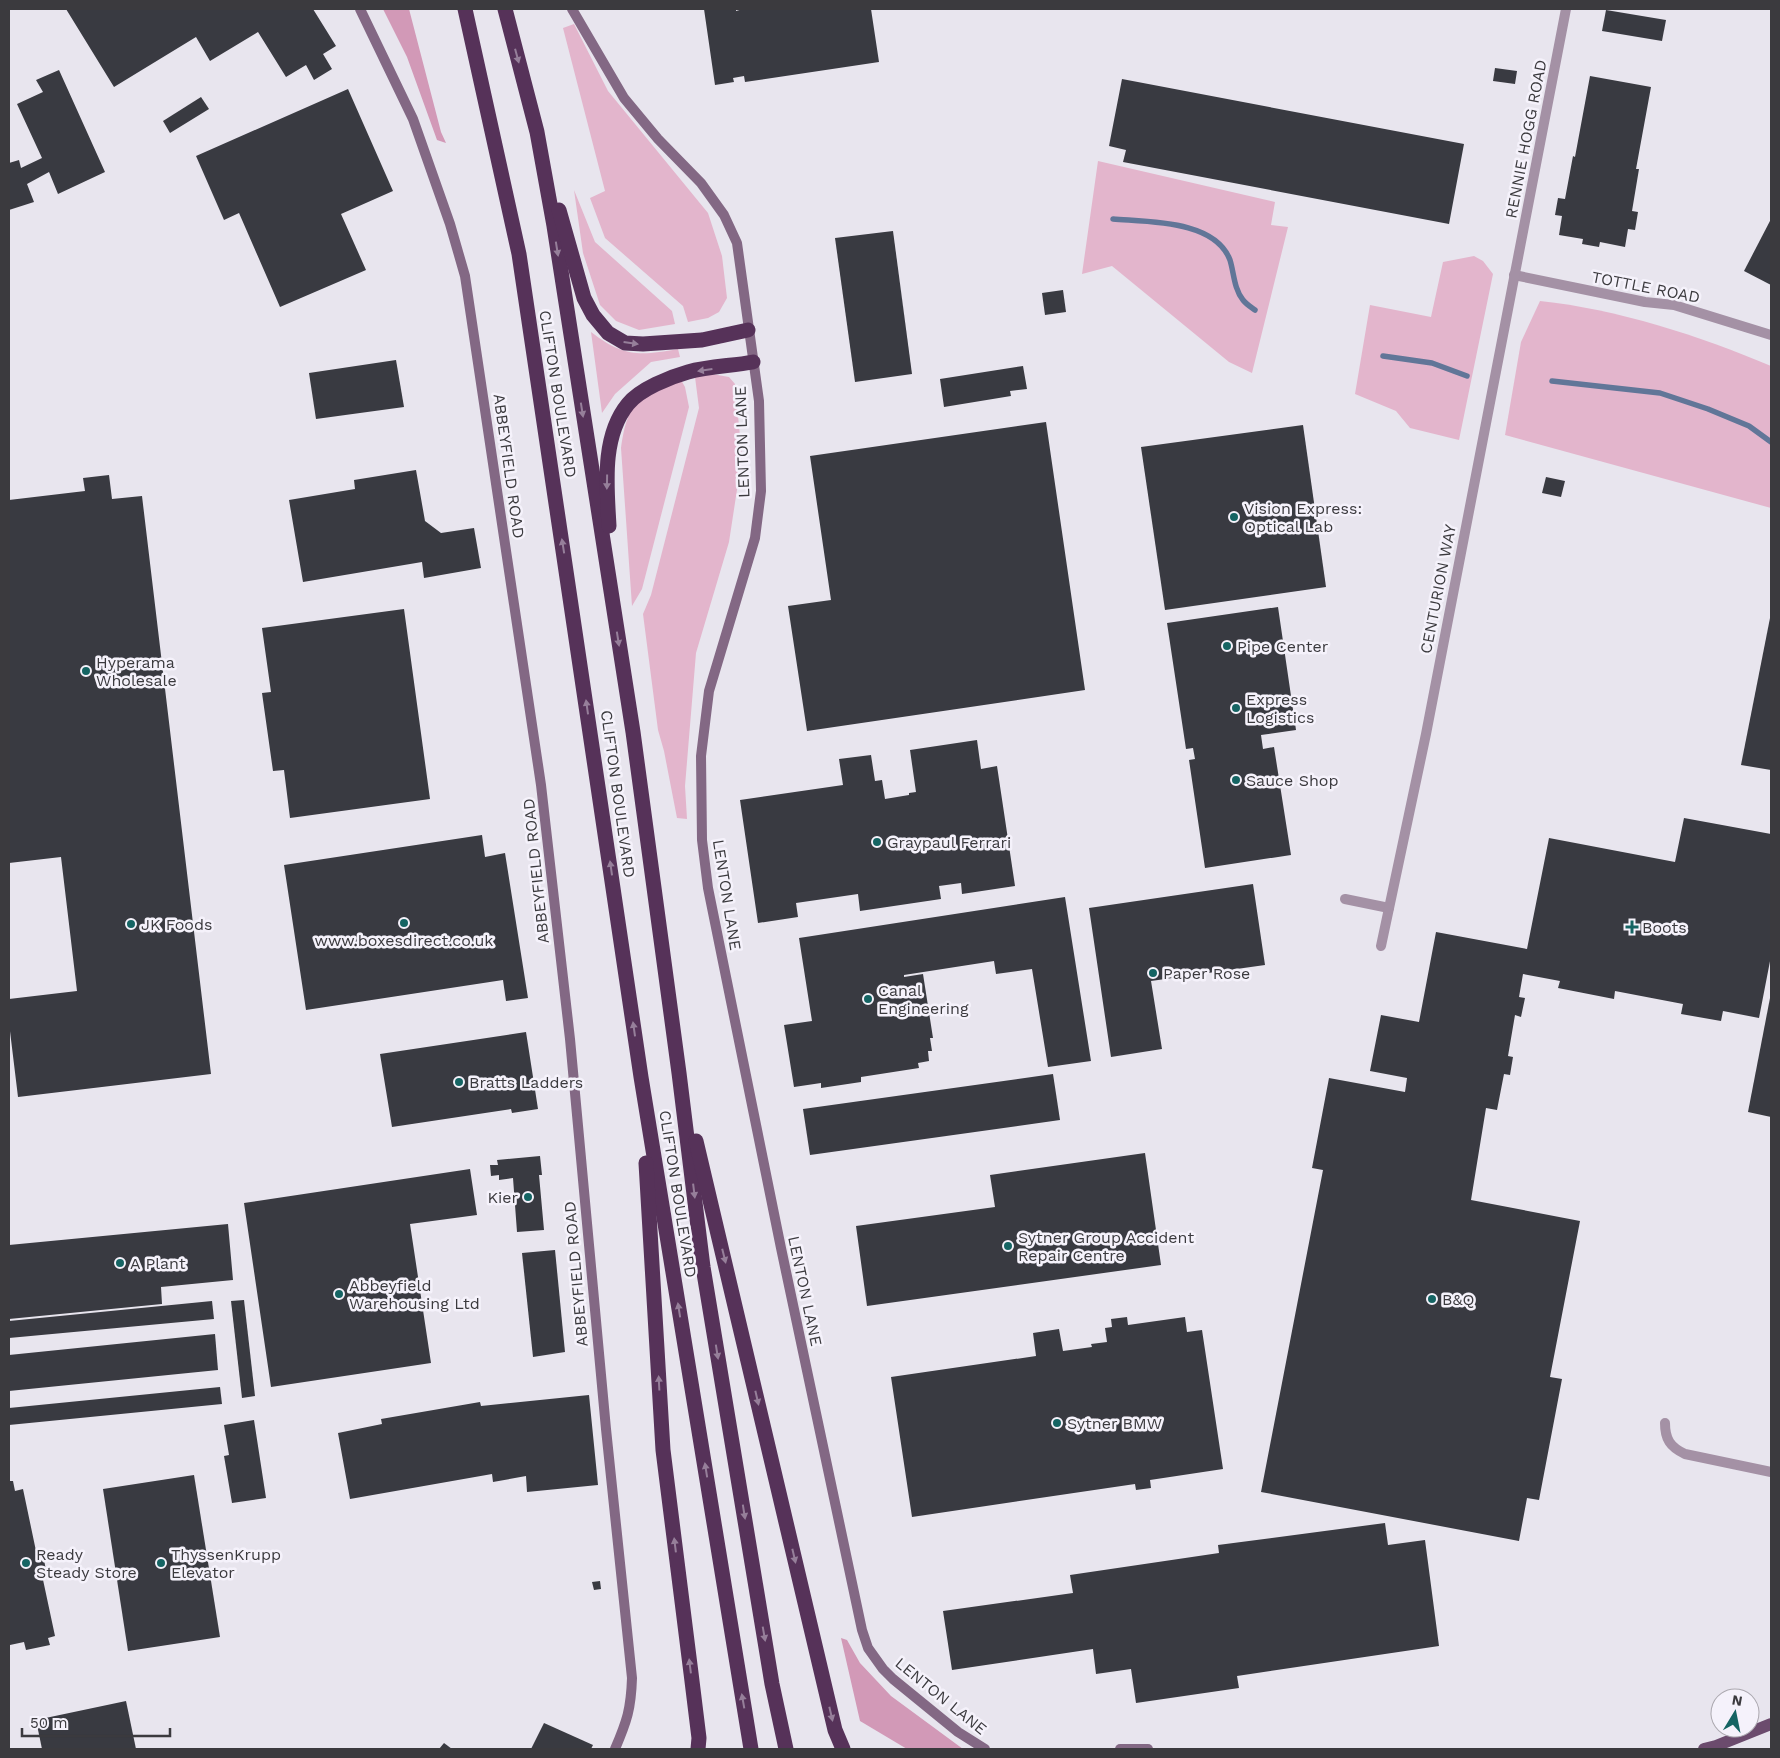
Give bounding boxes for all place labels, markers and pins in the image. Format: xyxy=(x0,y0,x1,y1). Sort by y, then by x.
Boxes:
place label: Vision Express: Optical Lab xyxy=(1244,499,1362,536)
marker: Vision Express: Optical Lab xyxy=(1228,511,1240,523)
place label: Pipe Center xyxy=(1237,637,1329,656)
marker: Pipe Center xyxy=(1221,640,1233,652)
place label: Hyperama Wholesale xyxy=(96,653,177,690)
marker: Hyperama Wholesale xyxy=(80,665,92,677)
place label: Express Logistics xyxy=(1246,690,1314,727)
marker: Express Logistics xyxy=(1230,702,1242,714)
place label: Sauce Shop xyxy=(1246,771,1338,790)
marker: Sauce Shop xyxy=(1230,774,1242,786)
place label: Graypaul Ferrari xyxy=(887,833,1011,852)
marker: Graypaul Ferrari xyxy=(871,836,883,848)
place label: JK Foods xyxy=(141,915,212,934)
marker: www.boxesdirect.co.uk xyxy=(398,917,410,929)
marker: JK Foods xyxy=(125,918,137,930)
place label: Boots xyxy=(1642,918,1687,937)
marker: Boots xyxy=(1626,921,1638,933)
place label: www.boxesdirect.co.uk xyxy=(315,931,493,950)
place label: Paper Rose xyxy=(1163,964,1250,983)
marker: Paper Rose xyxy=(1147,967,1159,979)
place label: Canal Engineering xyxy=(878,981,969,1018)
marker: Canal Engineering xyxy=(862,993,874,1005)
place label: Bratts Ladders xyxy=(469,1073,583,1092)
marker: Bratts Ladders xyxy=(453,1076,465,1088)
place label: Kier xyxy=(487,1188,518,1207)
marker: Kier xyxy=(522,1191,534,1203)
place label: Sytner Group Accident Repair Centre xyxy=(1018,1228,1194,1265)
marker: Sytner Group Accident Repair Centre xyxy=(1002,1240,1014,1252)
place label: A Plant xyxy=(130,1254,186,1273)
marker: A Plant xyxy=(114,1257,126,1269)
place label: Abbeyfield Warehousing Ltd xyxy=(349,1276,480,1313)
marker: Abbeyfield Warehousing Ltd xyxy=(333,1288,345,1300)
place label: B&Q xyxy=(1442,1290,1474,1309)
marker: B&Q xyxy=(1426,1293,1438,1305)
place label: Sytner BMW xyxy=(1067,1414,1162,1433)
marker: Sytner BMW xyxy=(1051,1417,1063,1429)
place label: Ready Steady Store xyxy=(36,1545,137,1582)
place label: ThyssenKrupp Elevator xyxy=(171,1545,281,1582)
marker: Ready Steady Store xyxy=(20,1557,32,1569)
marker: ThyssenKrupp Elevator xyxy=(155,1557,167,1569)

